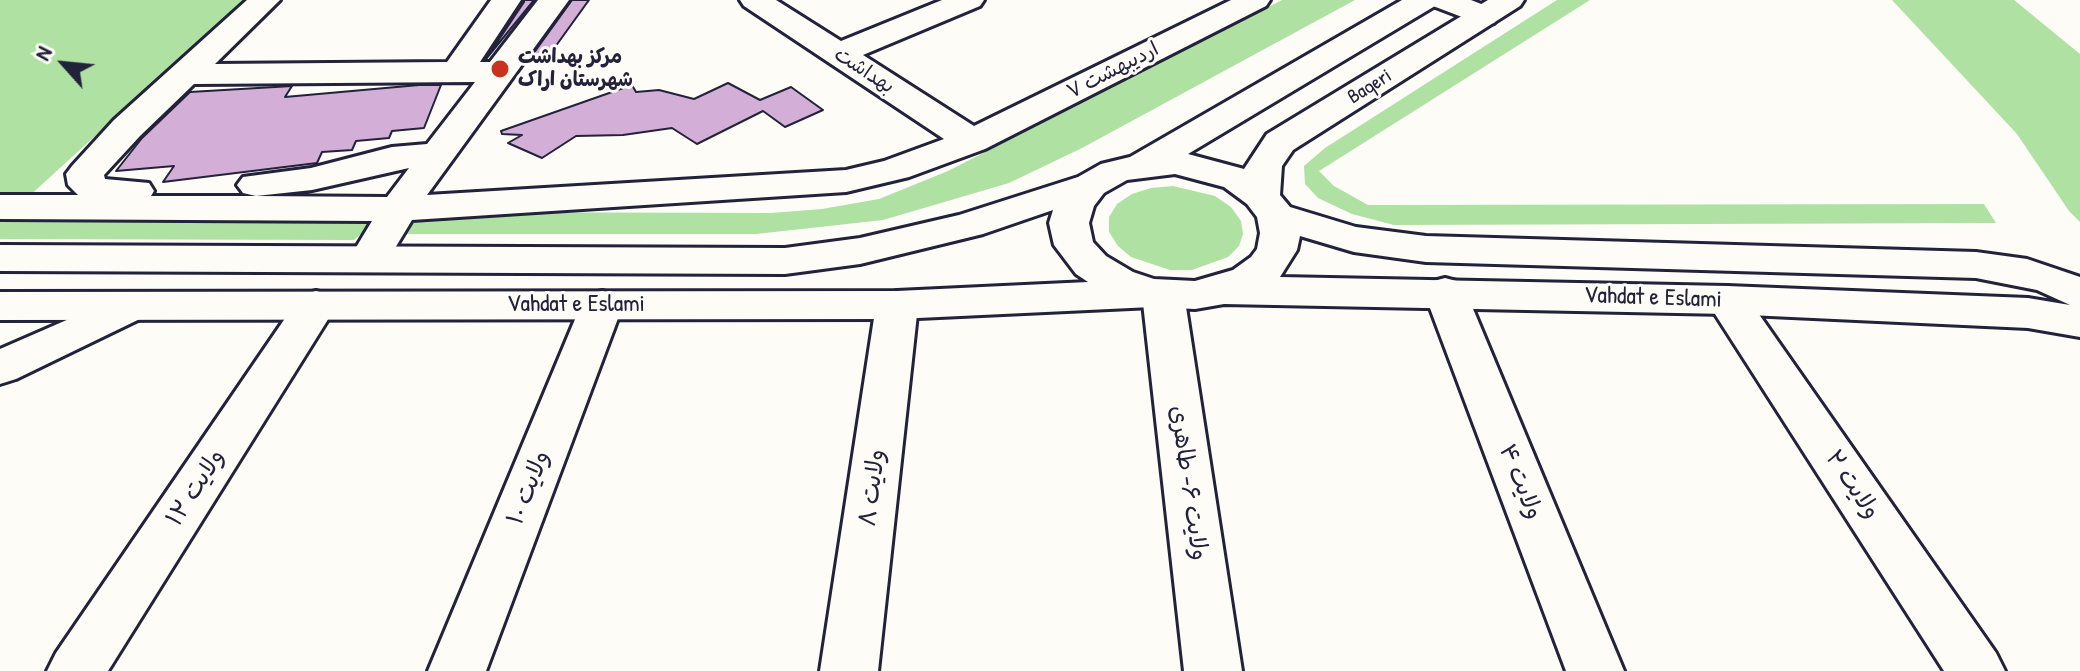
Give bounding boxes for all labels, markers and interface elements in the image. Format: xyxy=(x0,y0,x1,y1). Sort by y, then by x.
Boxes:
north arrow xyxy=(24,24,104,104)
street label: اردیبهشت ۷ xyxy=(1063,38,1163,104)
text: N xyxy=(27,41,59,65)
street label: بهداشت xyxy=(829,43,899,99)
place label: مرکز بهداشت شهرستان اراک xyxy=(518,46,633,93)
marker: مرکز بهداشت شهرستان اراک xyxy=(489,58,511,80)
street label: Baqeri xyxy=(1344,64,1396,110)
street label: Vahdat e Eslami xyxy=(1584,281,1722,315)
street label: Vahdat e Eslami xyxy=(507,291,645,319)
street label: ولایت ۶- طاهری xyxy=(1163,404,1213,562)
street label: ولایت ۴ xyxy=(1492,440,1548,524)
street label: ولایت ۱۲ xyxy=(161,444,231,532)
street label: ولایت ۲ xyxy=(1819,445,1885,525)
street label: ولایت ۱۰ xyxy=(501,447,557,529)
street label: ولایت ۸ xyxy=(854,448,892,528)

